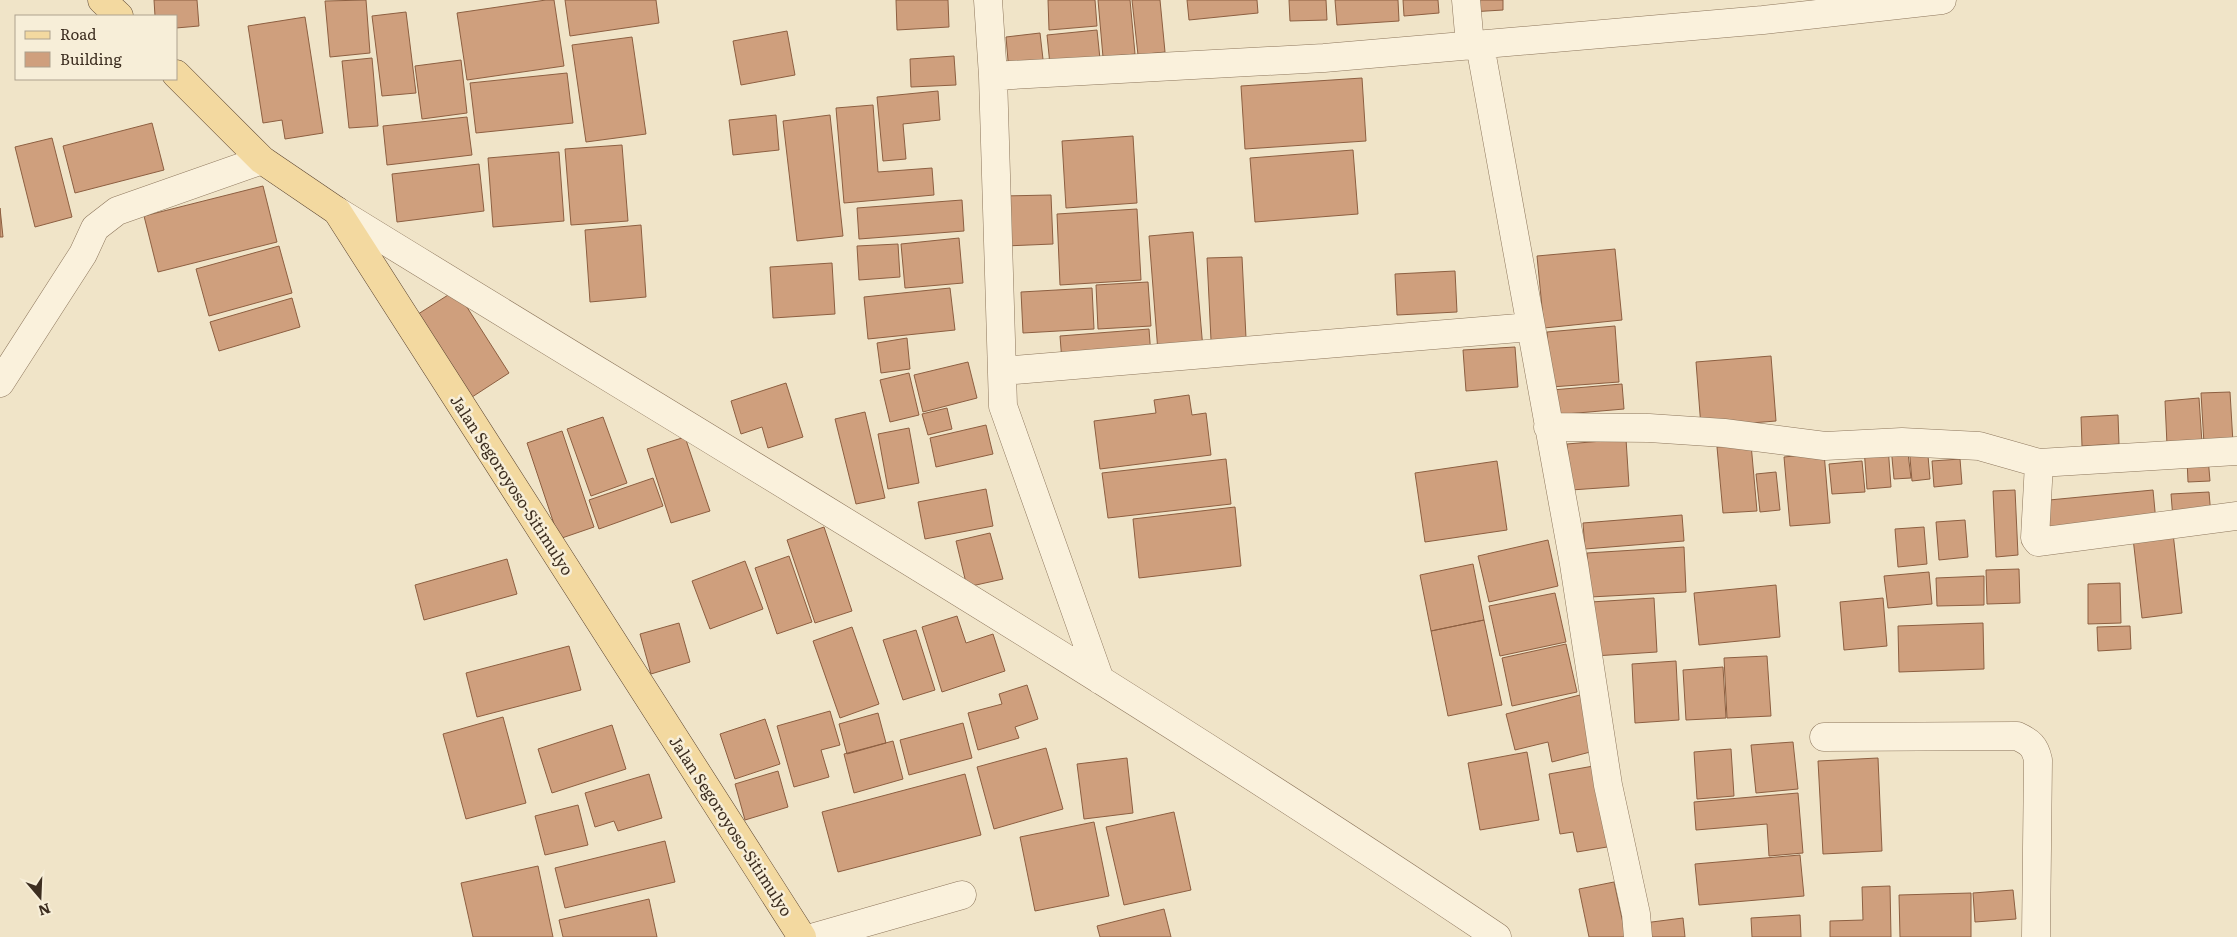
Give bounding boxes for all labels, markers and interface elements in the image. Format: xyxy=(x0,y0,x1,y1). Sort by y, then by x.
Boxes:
legend xyxy=(15,15,178,80)
text: Road xyxy=(60,22,96,45)
text: Building xyxy=(60,47,122,70)
street label: Jalan Segoroyoso-Sitimulyo xyxy=(445,389,580,579)
street label: Jalan Segoroyoso-Sitimulyo xyxy=(664,730,799,920)
north arrow xyxy=(15,872,65,922)
text: N xyxy=(36,899,53,922)

